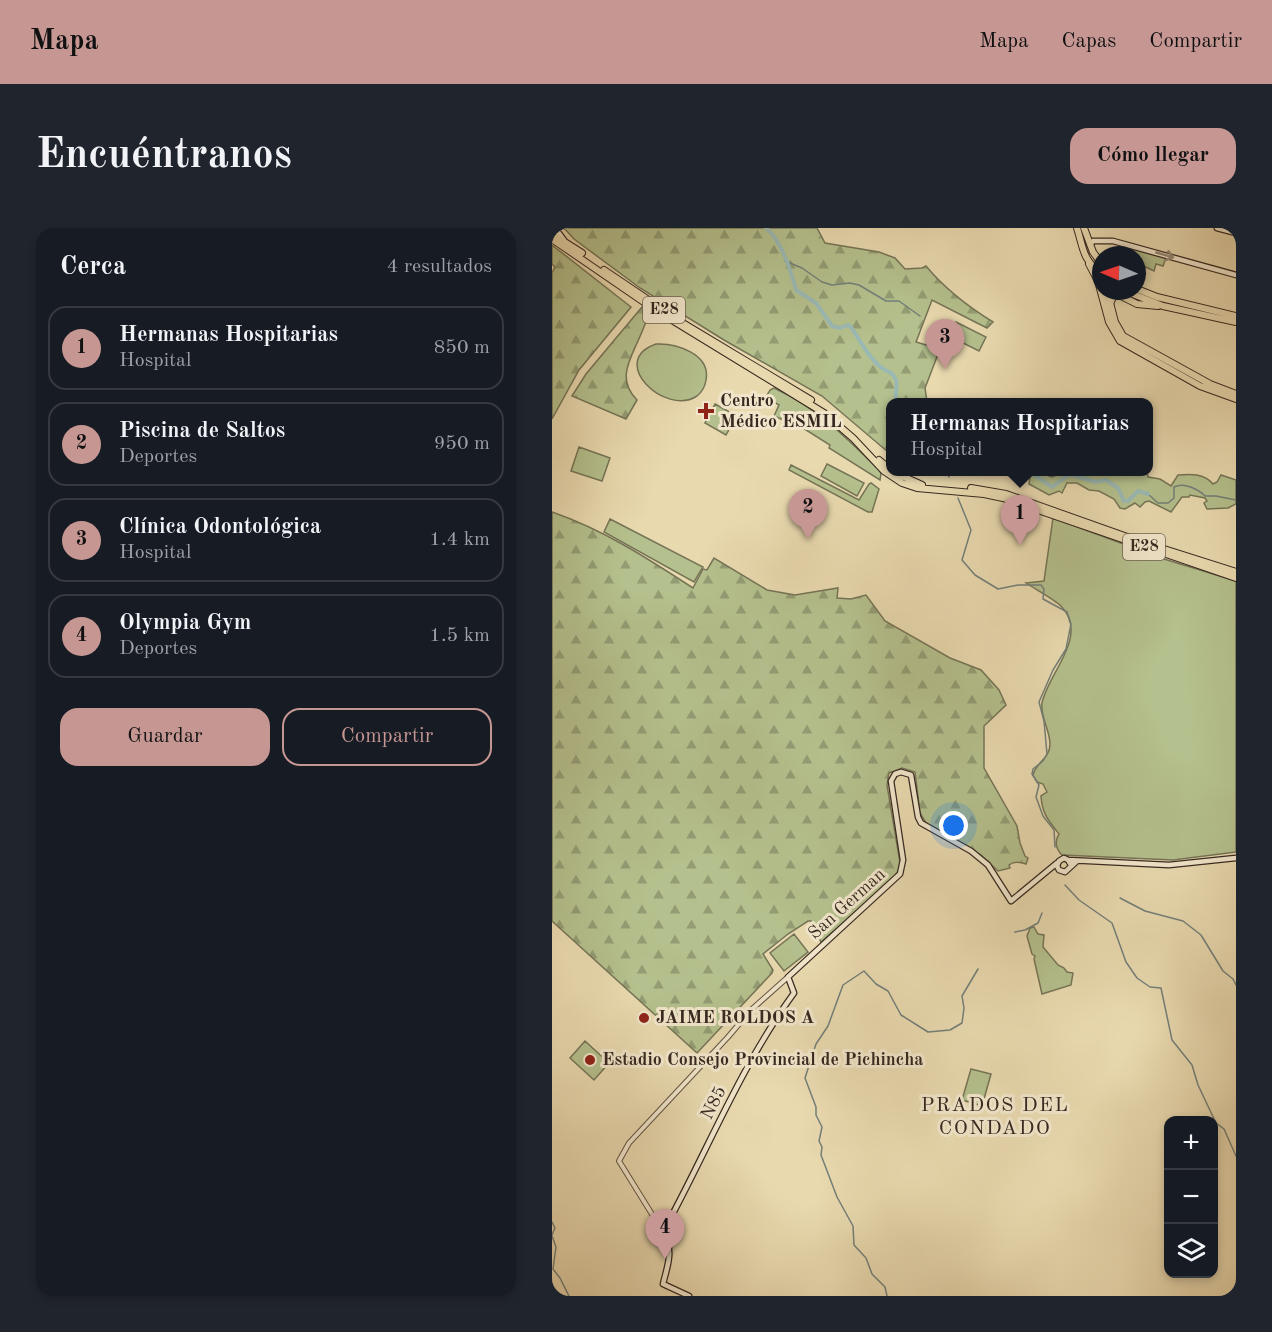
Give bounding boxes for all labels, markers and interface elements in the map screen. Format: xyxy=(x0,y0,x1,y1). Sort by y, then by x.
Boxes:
text: Mapa xyxy=(30,28,99,56)
text: Mapa xyxy=(979,31,1029,52)
text: Capas xyxy=(1062,31,1116,52)
text: Compartir xyxy=(1149,31,1242,52)
button: Cómo llegar xyxy=(1070,128,1236,184)
text: Encuéntranos xyxy=(36,135,292,177)
north arrow xyxy=(1092,246,1146,300)
one-way arrow xyxy=(1155,250,1174,262)
text: Cerca xyxy=(60,254,126,280)
text: 4 resultados xyxy=(387,257,492,277)
road number: E28 xyxy=(643,297,685,323)
pin: 3 xyxy=(926,320,964,369)
text: Hermanas Hospitarias xyxy=(119,324,338,346)
text: 1 xyxy=(76,338,87,358)
text: 850 m xyxy=(434,338,490,358)
text: Hospital xyxy=(119,351,191,371)
place label: Centro Médico ESMIL xyxy=(720,392,842,431)
popup xyxy=(886,398,1153,476)
marker: Centro Médico ESMIL xyxy=(697,402,715,420)
text: Hermanas Hospitarias xyxy=(910,413,1129,435)
text: Piscina de Saltos xyxy=(119,420,285,442)
text: 2 xyxy=(76,434,87,454)
text: 950 m xyxy=(434,434,490,454)
text: Hospital xyxy=(910,440,982,460)
text: Deportes xyxy=(119,447,197,467)
pin: 2 xyxy=(788,490,828,539)
pin: 1 xyxy=(1000,496,1040,545)
text: Clínica Odontológica xyxy=(119,516,321,538)
text: 3 xyxy=(76,530,87,550)
text: 1.4 km xyxy=(429,530,490,550)
road number: E28 xyxy=(1123,534,1165,560)
text: Hospital xyxy=(119,543,191,563)
text: Olympia Gym xyxy=(119,612,251,634)
text: 4 xyxy=(76,626,87,646)
text: 1.5 km xyxy=(429,626,490,646)
text: Deportes xyxy=(119,639,197,659)
button: Guardar xyxy=(60,708,270,766)
button: Compartir xyxy=(282,708,492,766)
your location xyxy=(939,811,968,840)
street label: San German xyxy=(805,865,889,943)
place label: JAIME ROLDOS A xyxy=(656,1009,815,1027)
marker: JAIME ROLDOS A xyxy=(637,1011,651,1025)
place label: Estadio Consejo Provincial de Pichincha xyxy=(602,1051,923,1069)
marker: Estadio Consejo Provincial de Pichincha xyxy=(583,1053,597,1067)
street label: N85 xyxy=(698,1083,730,1123)
district label: PRADOS DEL CONDADO xyxy=(921,1096,1069,1139)
map controls xyxy=(1164,1116,1218,1278)
button: + xyxy=(1164,1116,1218,1170)
button: − xyxy=(1164,1170,1218,1224)
pin: 4 xyxy=(646,1210,684,1259)
button: layers xyxy=(1164,1224,1218,1278)

